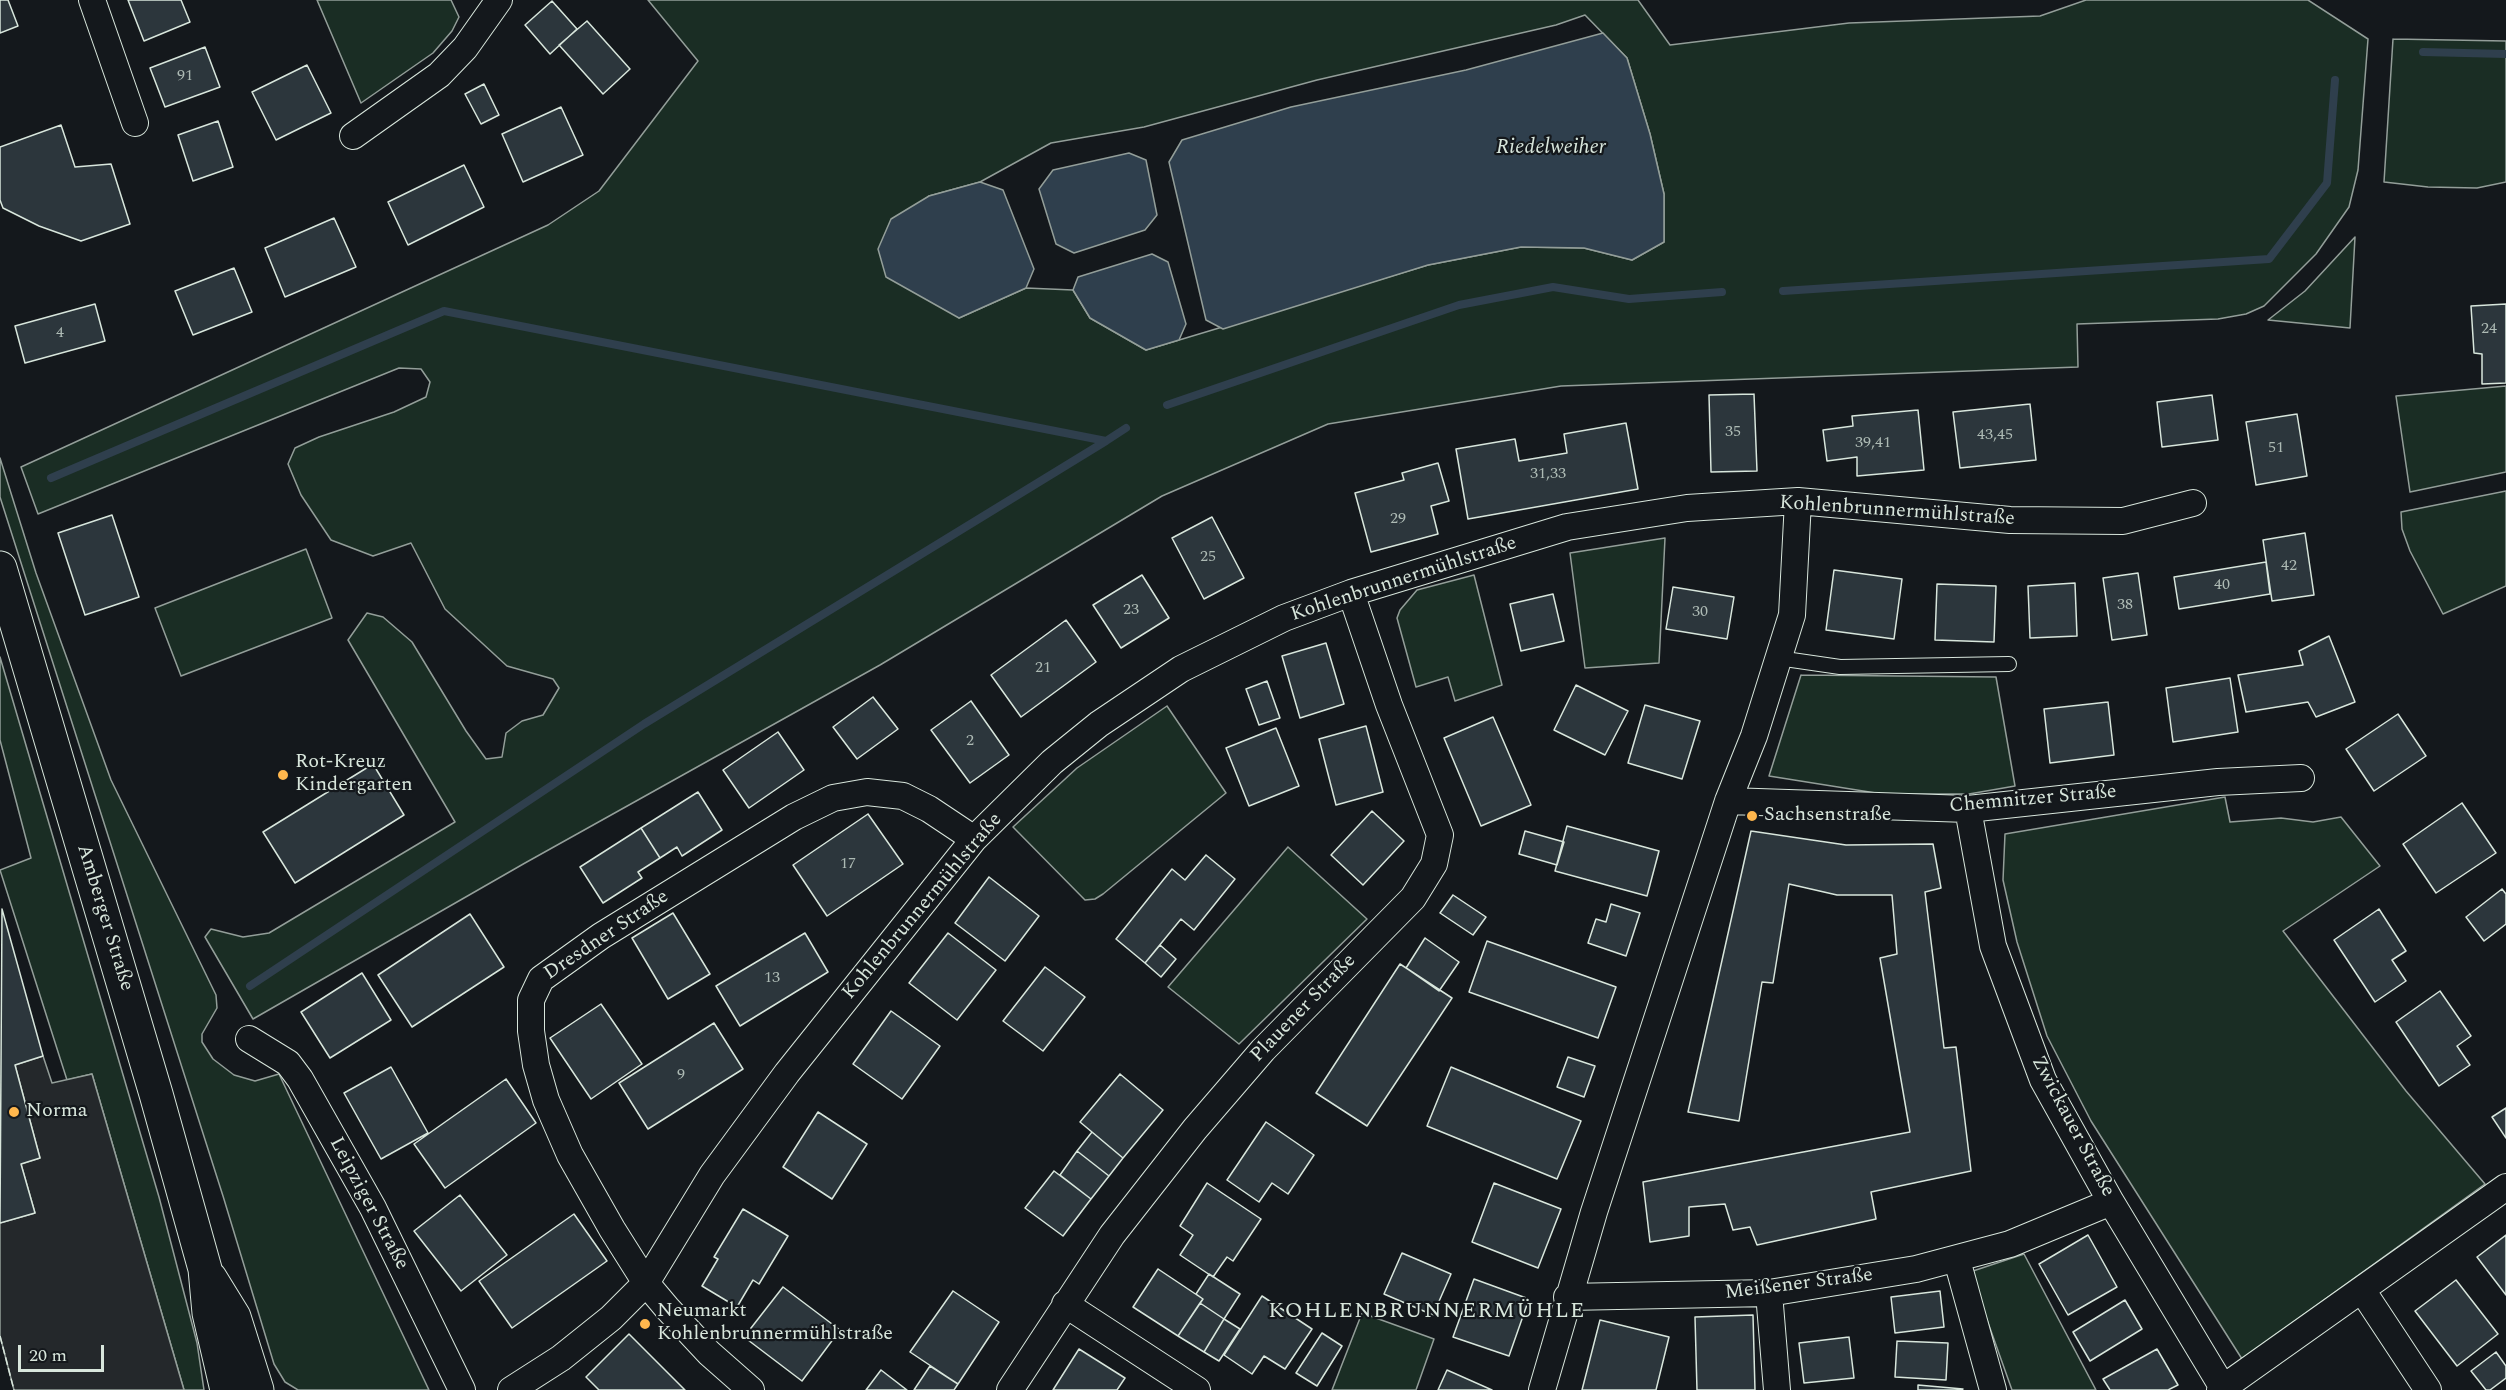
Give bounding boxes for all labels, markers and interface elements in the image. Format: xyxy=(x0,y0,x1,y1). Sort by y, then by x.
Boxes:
house number: 91 xyxy=(177,67,193,87)
water label: Riedelweiher xyxy=(1496,136,1606,162)
house number: 24 xyxy=(2481,320,2497,340)
house number: 4 xyxy=(56,324,64,344)
house number: 35 xyxy=(1725,423,1741,443)
house number: 43,45 xyxy=(1977,426,2013,446)
house number: 39,41 xyxy=(1855,434,1891,454)
house number: 51 xyxy=(2268,439,2284,459)
house number: 31,33 xyxy=(1530,465,1566,485)
street label: Kohlenbrunnermühlstraße xyxy=(1778,492,2016,532)
house number: 29 xyxy=(1390,510,1406,530)
street label: Kohlenbrunnermühlstraße xyxy=(1288,532,1520,628)
house number: 25 xyxy=(1200,548,1216,568)
house number: 42 xyxy=(2281,557,2297,577)
house number: 40 xyxy=(2214,576,2230,596)
house number: 38 xyxy=(2117,596,2133,616)
house number: 23 xyxy=(1123,601,1139,621)
house number: 30 xyxy=(1692,603,1708,623)
house number: 21 xyxy=(1035,659,1051,679)
house number: 2 xyxy=(966,732,974,752)
place label: Rot-Kreuz Kindergarten xyxy=(295,751,413,798)
marker: Rot-Kreuz Kindergarten xyxy=(276,768,290,782)
street label: Chemnitzer Straße xyxy=(1948,781,2118,819)
place label: Sachsenstraße xyxy=(1764,804,1891,828)
street label: Kohlenbrunnermühlstraße xyxy=(838,809,1008,1005)
marker: Sachsenstraße xyxy=(1745,809,1759,823)
street label: Amberger Straße xyxy=(70,842,138,994)
house number: 17 xyxy=(840,855,856,875)
street label: Dresdner Straße xyxy=(540,886,674,986)
street label: Plauener Straße xyxy=(1246,950,1362,1068)
house number: 13 xyxy=(764,969,780,989)
street label: Zwickauer Straße xyxy=(2025,1053,2119,1201)
house number: 9 xyxy=(677,1066,685,1086)
place label: Norma xyxy=(26,1100,88,1124)
marker: Norma xyxy=(7,1105,21,1119)
street label: Leipziger Straße xyxy=(323,1134,413,1274)
street label: Meißener Straße xyxy=(1724,1264,1874,1306)
place label: Neumarkt Kohlenbrunnermühlstraße xyxy=(657,1300,893,1347)
district label: KOHLENBRUNNERMÜHLE xyxy=(1268,1300,1586,1326)
marker: Neumarkt Kohlenbrunnermühlstraße xyxy=(638,1317,652,1331)
scale bar xyxy=(21,1333,106,1371)
text: 20 m xyxy=(29,1342,67,1369)

